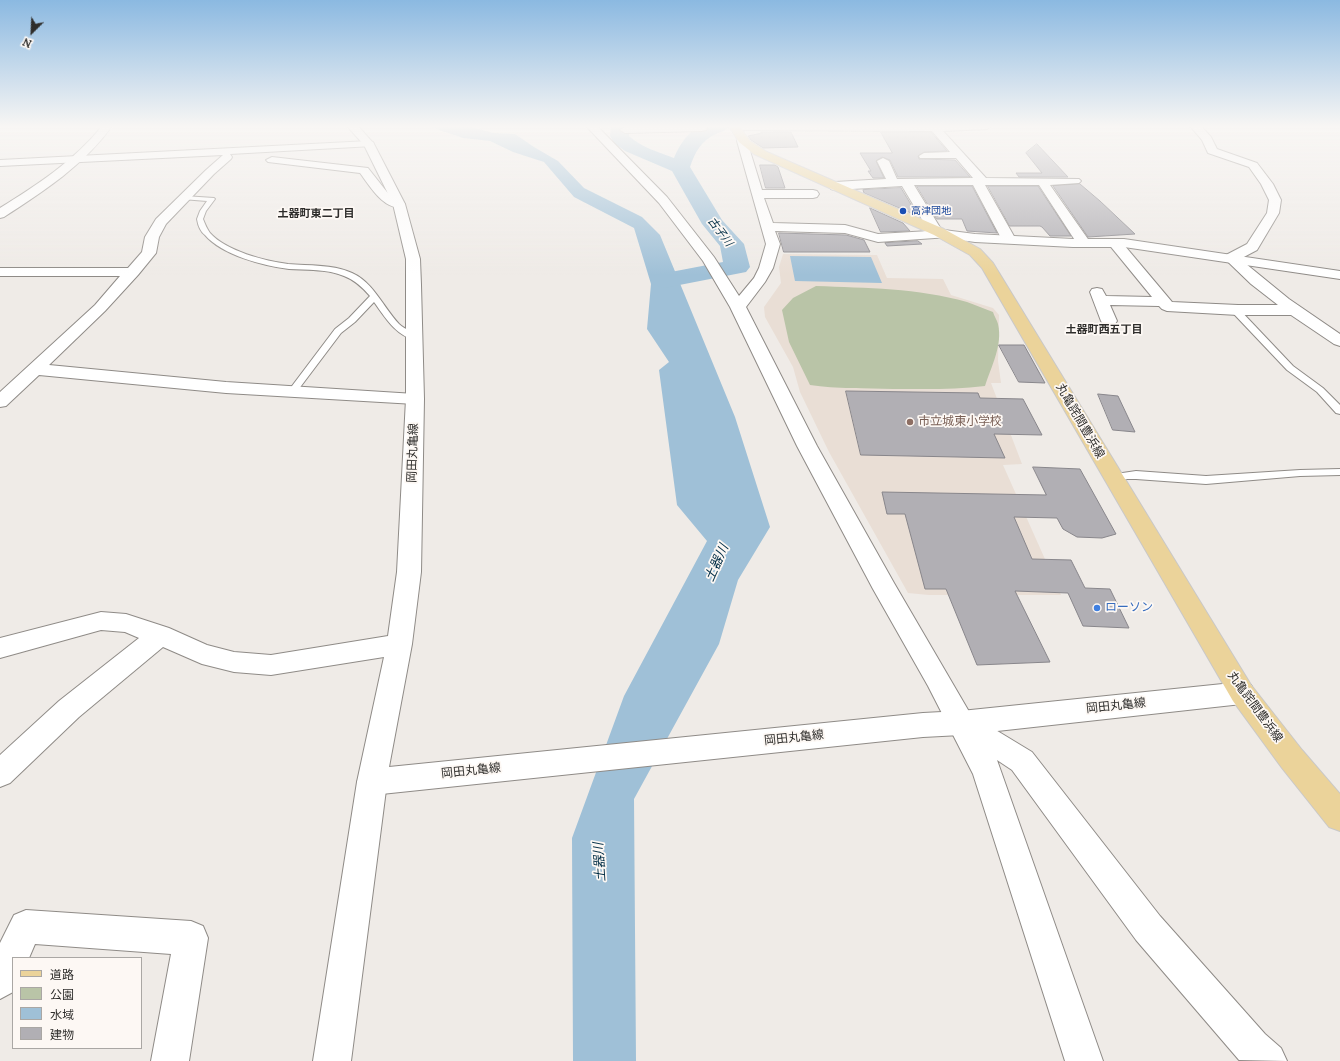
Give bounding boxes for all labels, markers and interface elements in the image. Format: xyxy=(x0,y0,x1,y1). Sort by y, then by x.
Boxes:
north arrow xyxy=(12,12,52,52)
text: N xyxy=(20,35,34,51)
place label: 高津団地 xyxy=(911,205,951,217)
marker: 高津団地 xyxy=(898,206,908,216)
district label: 土器町東二丁目 xyxy=(278,207,354,221)
water label: 古子川 xyxy=(705,215,735,249)
district label: 土器町西五丁目 xyxy=(1066,323,1142,337)
street label: 丸亀詫間豊浜線 xyxy=(1053,381,1107,461)
place label: 市立城東小学校 xyxy=(918,415,1002,429)
marker: 市立城東小学校 xyxy=(905,417,915,427)
street label: 岡田丸亀線 xyxy=(405,423,421,483)
water label: 土器川 xyxy=(702,542,732,584)
place label: ローソン xyxy=(1105,601,1153,615)
marker: ローソン xyxy=(1092,603,1102,613)
street label: 丸亀詫間豊浜線 xyxy=(1224,669,1286,745)
street label: 岡田丸亀線 xyxy=(1085,696,1147,716)
street label: 岡田丸亀線 xyxy=(763,728,825,748)
street label: 岡田丸亀線 xyxy=(440,761,502,781)
water label: 土器川 xyxy=(591,842,609,882)
legend xyxy=(12,957,142,1049)
text: 道路 xyxy=(50,967,74,982)
text: 公園 xyxy=(50,987,74,1002)
text: 水域 xyxy=(50,1007,74,1022)
text: 建物 xyxy=(50,1027,74,1042)

